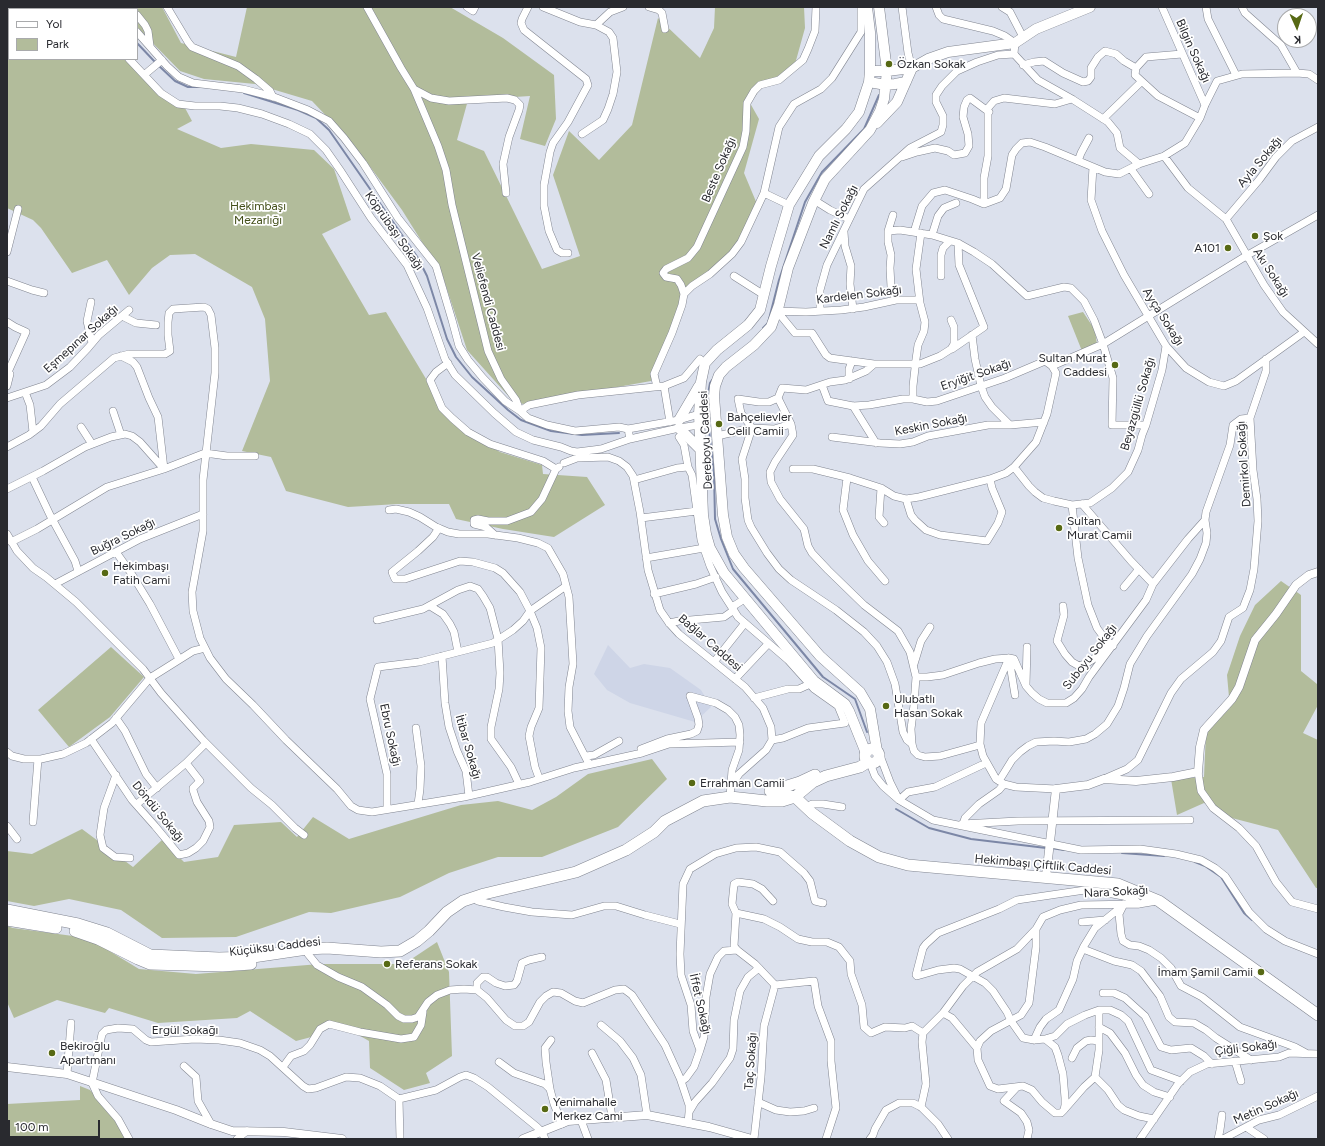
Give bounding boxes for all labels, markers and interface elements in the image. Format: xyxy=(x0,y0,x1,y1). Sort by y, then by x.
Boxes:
legend xyxy=(8,8,138,60)
north arrow xyxy=(1277,8,1317,48)
text: Yol xyxy=(46,17,62,31)
street label: Bilgin Sokağı xyxy=(1173,17,1213,85)
text: K xyxy=(1294,33,1302,46)
text: Park xyxy=(46,37,69,51)
place label: Özkan Sokak xyxy=(897,57,966,71)
marker: Özkan Sokak xyxy=(884,59,894,69)
street label: Ayla Sokağı xyxy=(1235,134,1285,190)
street label: Beste Sokağı xyxy=(699,135,739,205)
street label: Namlı Sokağı xyxy=(817,183,861,251)
street label: Köprübaşı Sokağı xyxy=(362,189,426,273)
park label: Hekimbaşı Mezarlığı xyxy=(230,199,286,227)
place label: Şok xyxy=(1263,229,1283,243)
marker: Şok xyxy=(1250,231,1260,241)
place label: A101 xyxy=(1194,241,1220,255)
marker: A101 xyxy=(1223,243,1233,253)
street label: Akı Sokağı xyxy=(1250,246,1292,300)
street label: Veliefendi Caddesi xyxy=(468,252,508,352)
street label: Kardelen Sokağı xyxy=(816,283,902,307)
street label: Ayça Sokağı xyxy=(1139,285,1187,349)
street label: Eşmepınar Sokağı xyxy=(41,302,121,376)
place label: Sultan Murat Caddesi xyxy=(1038,351,1107,379)
street label: Eryiğit Sokağı xyxy=(939,356,1013,394)
street label: Beyazgüllü Sokağı xyxy=(1118,356,1158,452)
marker: Sultan Murat Caddesi xyxy=(1110,360,1120,370)
street label: Dereboyu Caddesi xyxy=(696,390,716,490)
place label: Bahçelievler Celil Camii xyxy=(727,410,791,438)
street label: Keskin Sokağı xyxy=(894,411,968,439)
marker: Bahçelievler Celil Camii xyxy=(714,419,724,429)
street label: Demirkol Sokağı xyxy=(1234,421,1254,507)
place label: Sultan Murat Camii xyxy=(1067,514,1132,542)
street label: Buğra Sokağı xyxy=(88,515,158,559)
marker: Sultan Murat Camii xyxy=(1054,523,1064,533)
place label: Hekimbaşı Fatih Cami xyxy=(113,559,170,587)
marker: Hekimbaşı Fatih Cami xyxy=(100,568,110,578)
street label: Bağlar Caddesi xyxy=(675,611,745,675)
street label: Suboyu Sokağı xyxy=(1060,621,1120,693)
place label: Ulubatlı Hasan Sokak xyxy=(894,692,962,720)
marker: Ulubatlı Hasan Sokak xyxy=(881,701,891,711)
street label: Ebru Sokağı xyxy=(376,702,404,768)
street label: İtibar Sokağı xyxy=(452,713,484,781)
place label: Errahman Camii xyxy=(700,776,785,790)
street label: Döndü Sokağı xyxy=(129,778,187,846)
marker: Errahman Camii xyxy=(687,778,697,788)
street label: Hekimbaşı Çiftlik Caddesi xyxy=(974,852,1112,878)
street label: Nara Sokağı xyxy=(1083,883,1149,901)
street label: Küçüksu Caddesi xyxy=(228,934,322,960)
place label: Referans Sokak xyxy=(395,957,477,971)
marker: Referans Sokak xyxy=(382,959,392,969)
place label: İmam Şamil Camii xyxy=(1158,965,1253,979)
marker: İmam Şamil Camii xyxy=(1256,967,1266,977)
street label: İffet Sokağı xyxy=(686,972,714,1036)
street label: Ergül Sokağı xyxy=(152,1023,218,1037)
street label: Taç Sokağı xyxy=(742,1032,760,1090)
street label: Çiğli Sokağı xyxy=(1214,1037,1278,1059)
place label: Bekiroğlu Apartmanı xyxy=(60,1039,116,1067)
marker: Bekiroğlu Apartmanı xyxy=(47,1048,57,1058)
street label: Metin Sokağı xyxy=(1231,1086,1301,1128)
place label: Yenimahalle Merkez Cami xyxy=(553,1095,623,1123)
marker: Yenimahalle Merkez Cami xyxy=(540,1104,550,1114)
scale bar xyxy=(10,1112,102,1138)
text: 100 m xyxy=(15,1120,49,1134)

